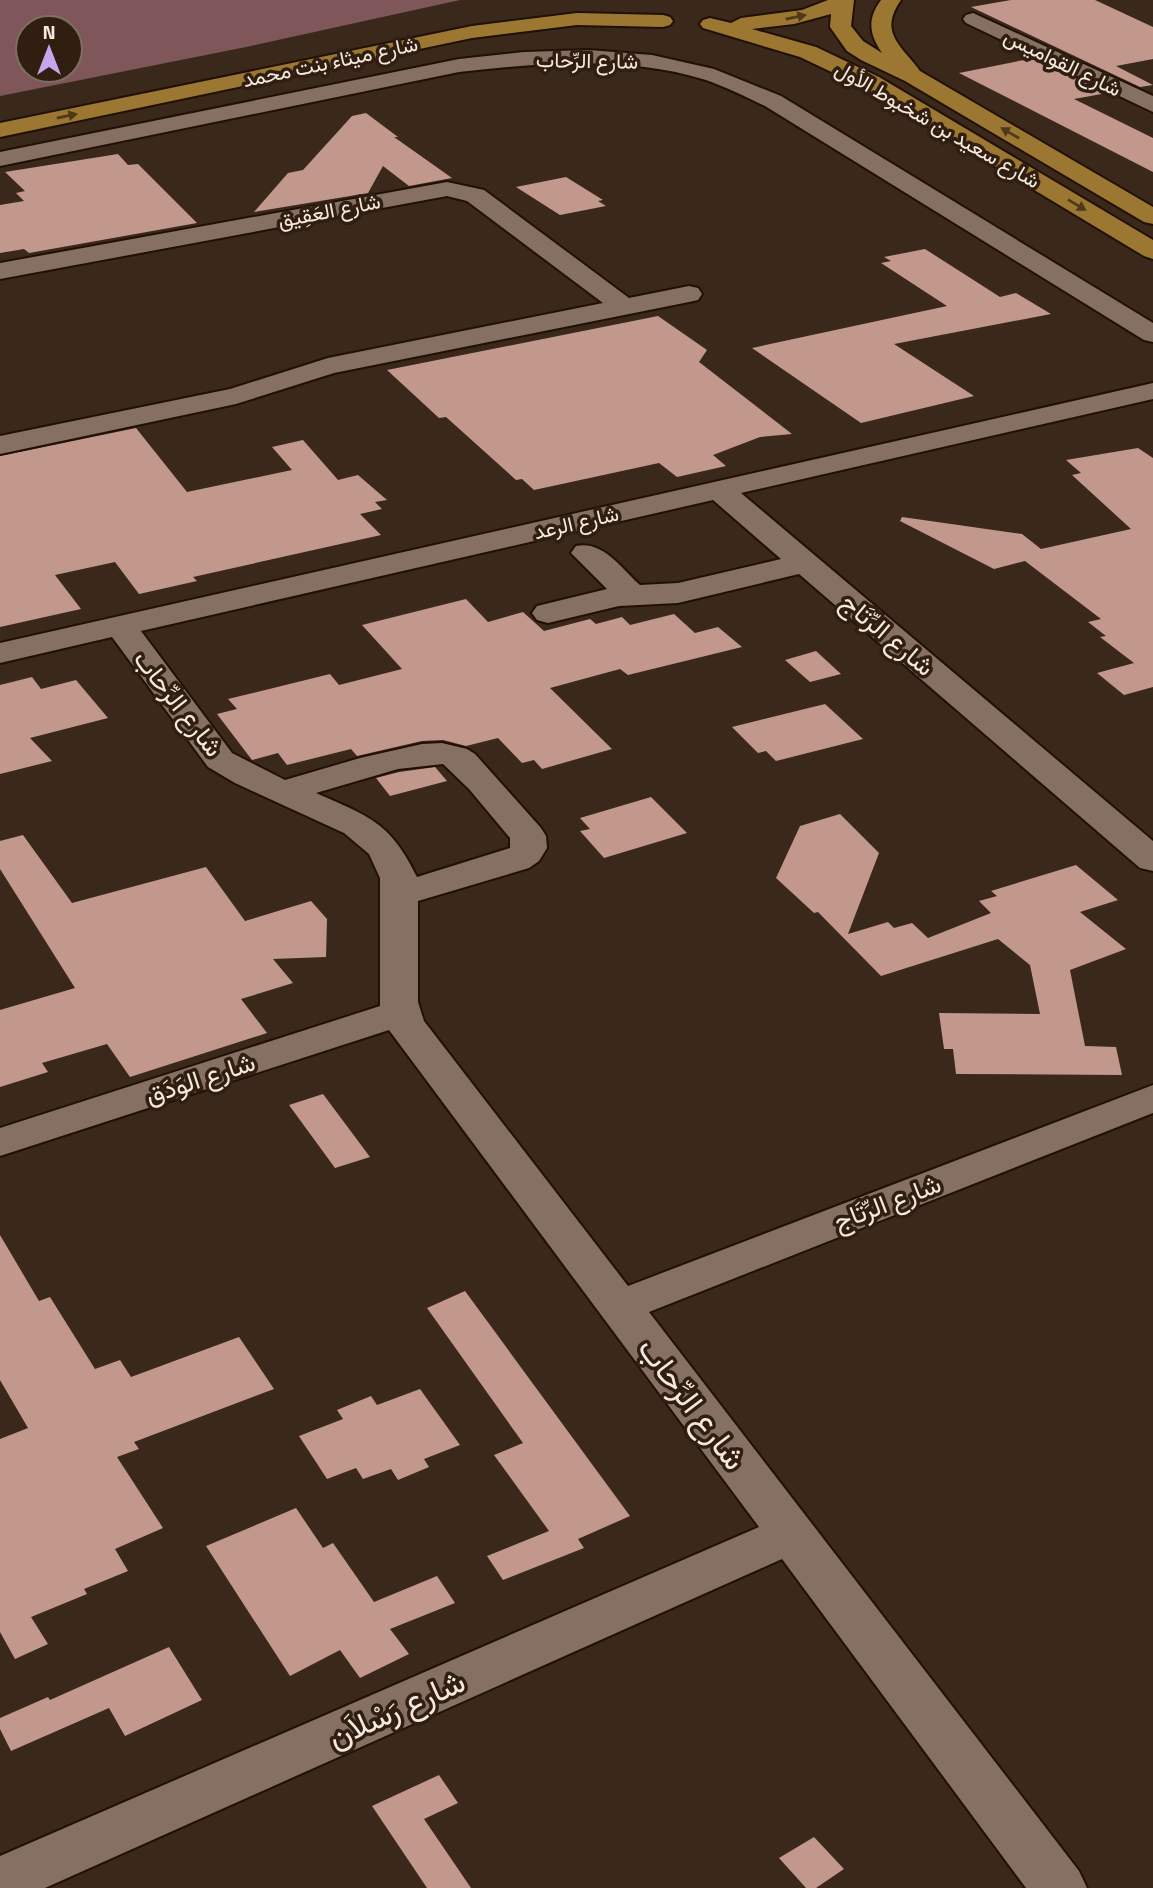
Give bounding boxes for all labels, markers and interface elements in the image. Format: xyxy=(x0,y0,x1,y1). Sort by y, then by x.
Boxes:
one-way arrow xyxy=(785,11,807,22)
north arrow xyxy=(14,14,84,84)
text: N xyxy=(42,17,56,46)
street label: شارع القواميس xyxy=(999,20,1127,104)
street label: شارع ميثاء بنت محمد xyxy=(239,27,421,95)
street label: شارع الرِّحاب xyxy=(536,43,638,77)
street label: شارع سعيد بن شخبوط الأول xyxy=(830,52,1046,196)
one-way arrow xyxy=(56,110,78,121)
one-way arrow xyxy=(1000,126,1019,139)
street label: شارع العَقِيق xyxy=(275,184,383,236)
one-way arrow xyxy=(1067,199,1086,211)
street label: شارع الرعد xyxy=(530,497,622,547)
street label: شارع الرِّتَاج xyxy=(832,583,944,685)
street label: شارع الرِّحاب xyxy=(125,641,233,765)
street label: شارع الوَدَق xyxy=(140,1042,260,1114)
street label: شارع الرِّتَاج xyxy=(827,1164,947,1240)
street label: شارع الرِّحاب xyxy=(627,1326,759,1480)
street label: شارع رَسْلاَن xyxy=(320,1656,472,1760)

